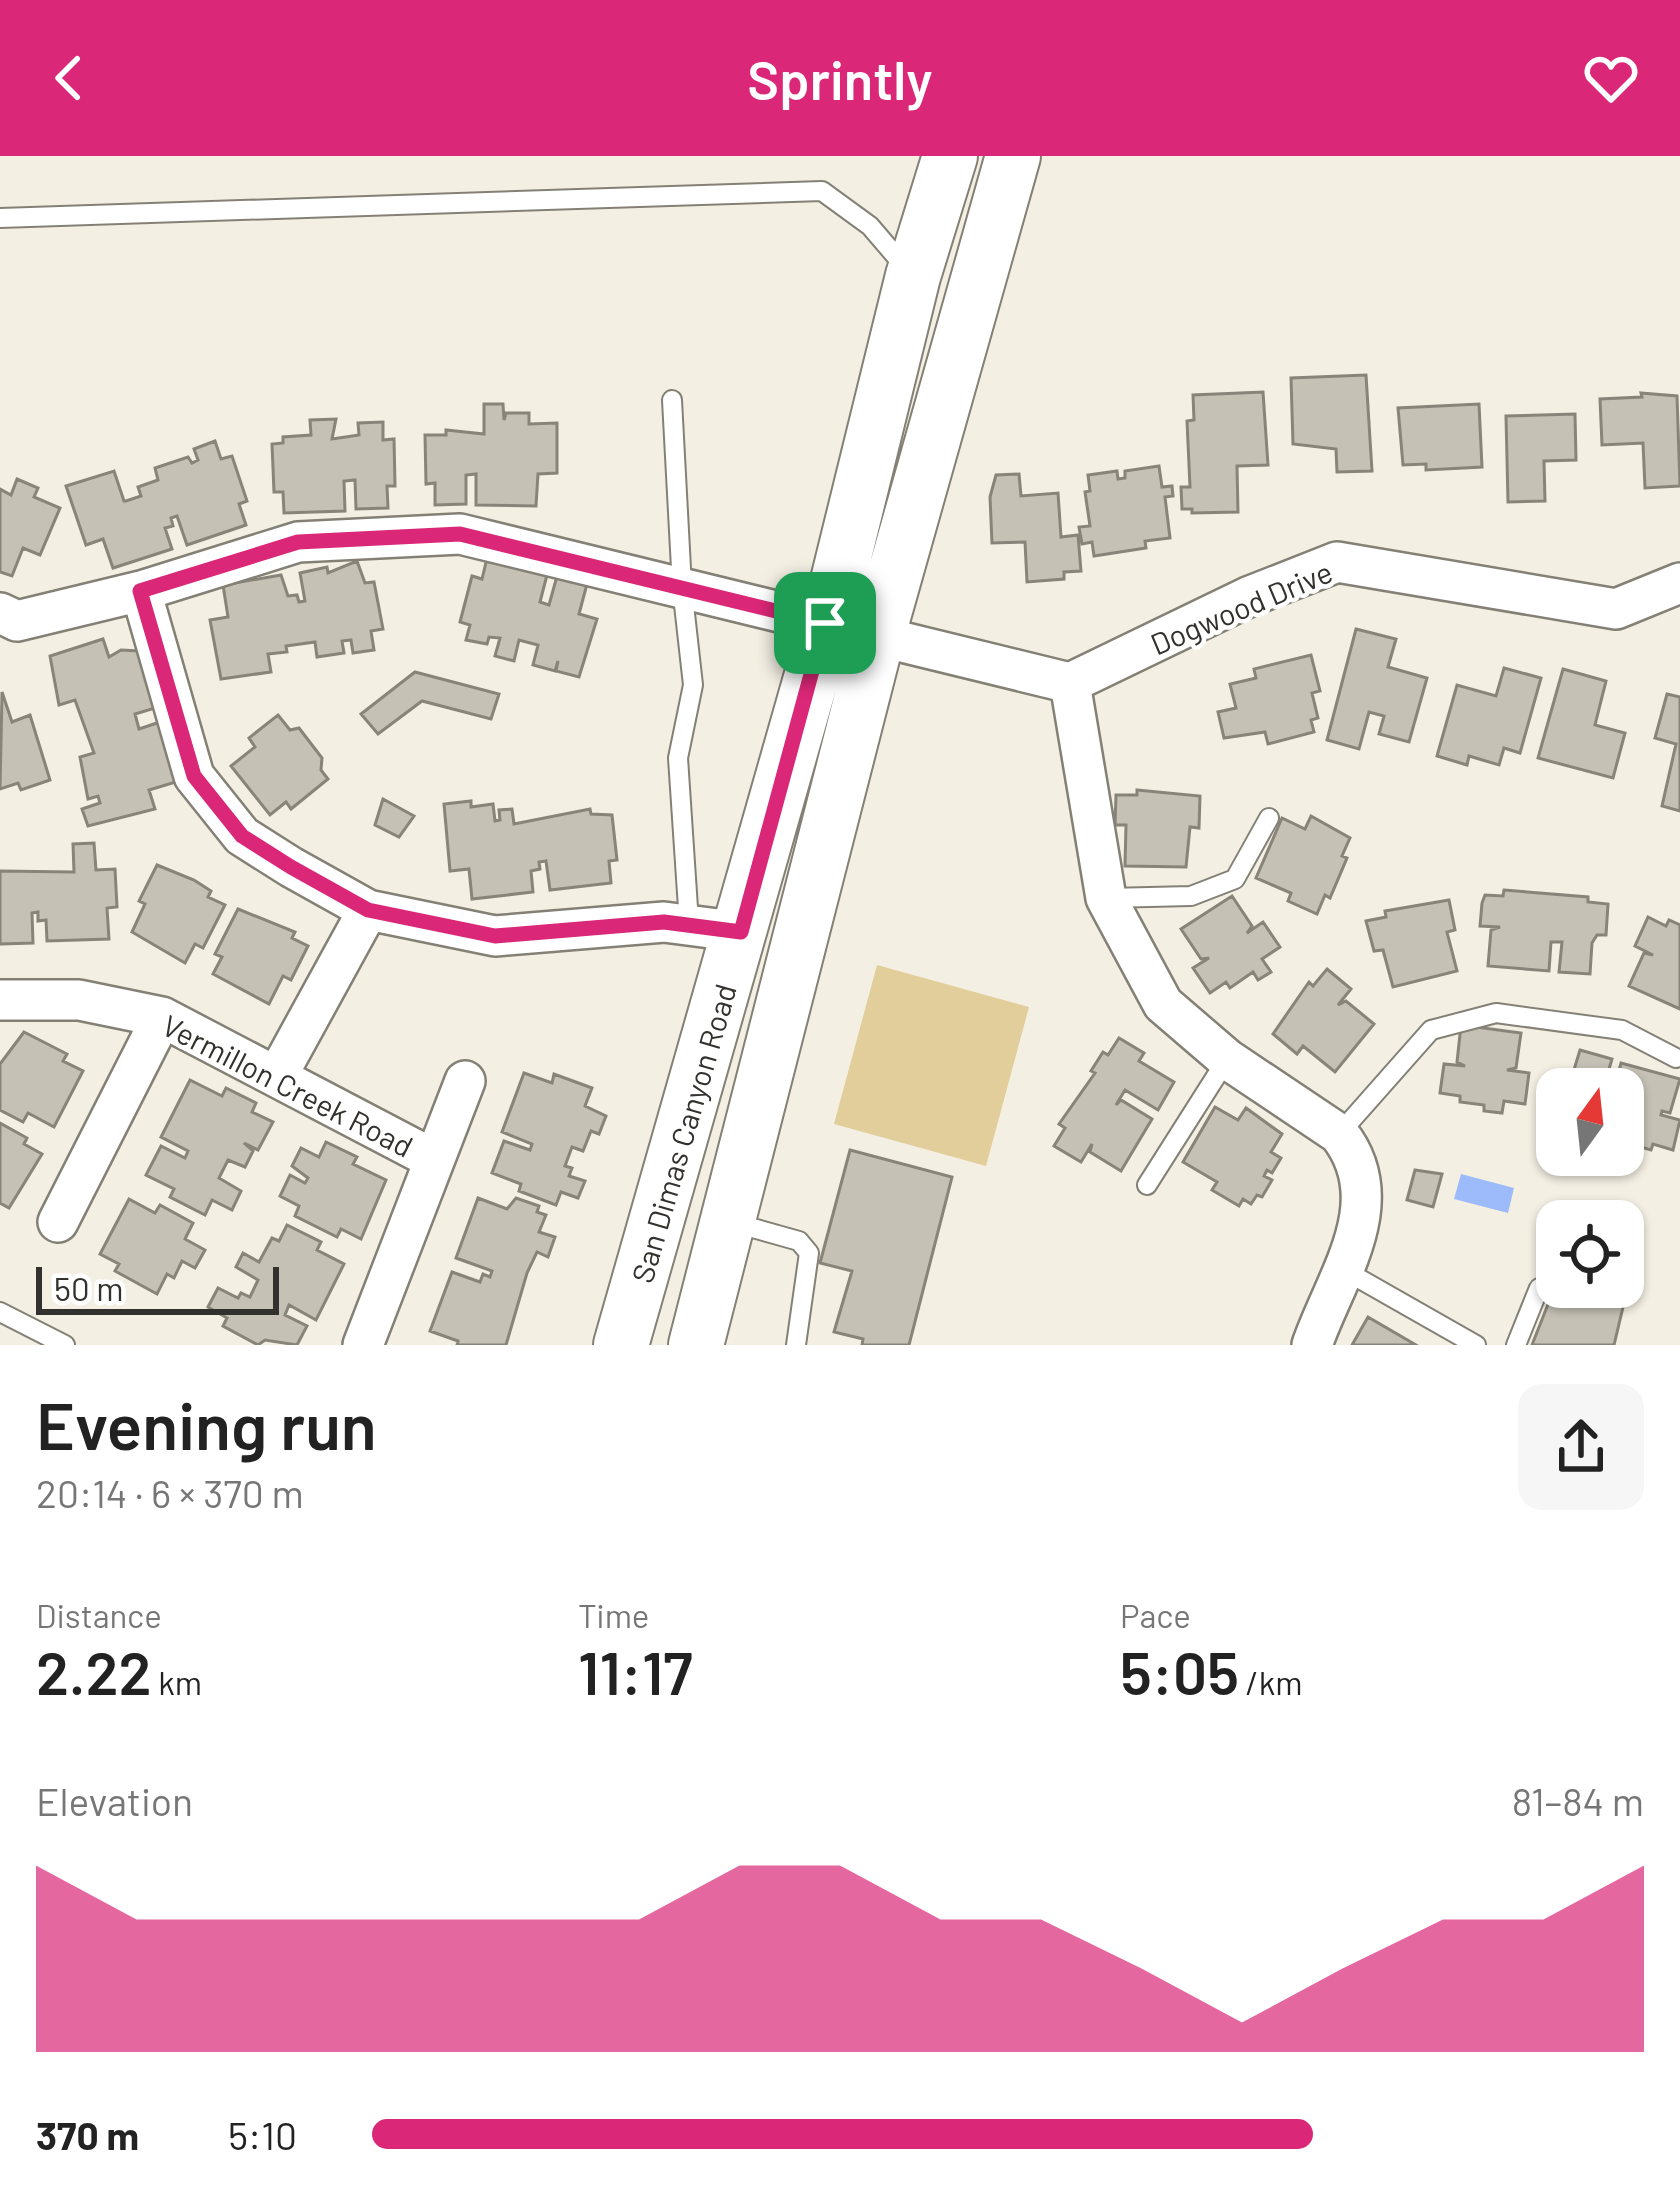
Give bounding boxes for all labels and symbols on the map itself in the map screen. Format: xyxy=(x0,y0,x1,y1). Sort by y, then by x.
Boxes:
street label: Dogwood Drive xyxy=(1145,553,1337,661)
pin xyxy=(774,572,876,674)
street label: San Dimas Canyon Road xyxy=(623,979,743,1287)
street label: Vermillon Creek Road xyxy=(157,1006,419,1164)
north arrow xyxy=(1536,1068,1644,1176)
scale bar xyxy=(36,1261,279,1314)

